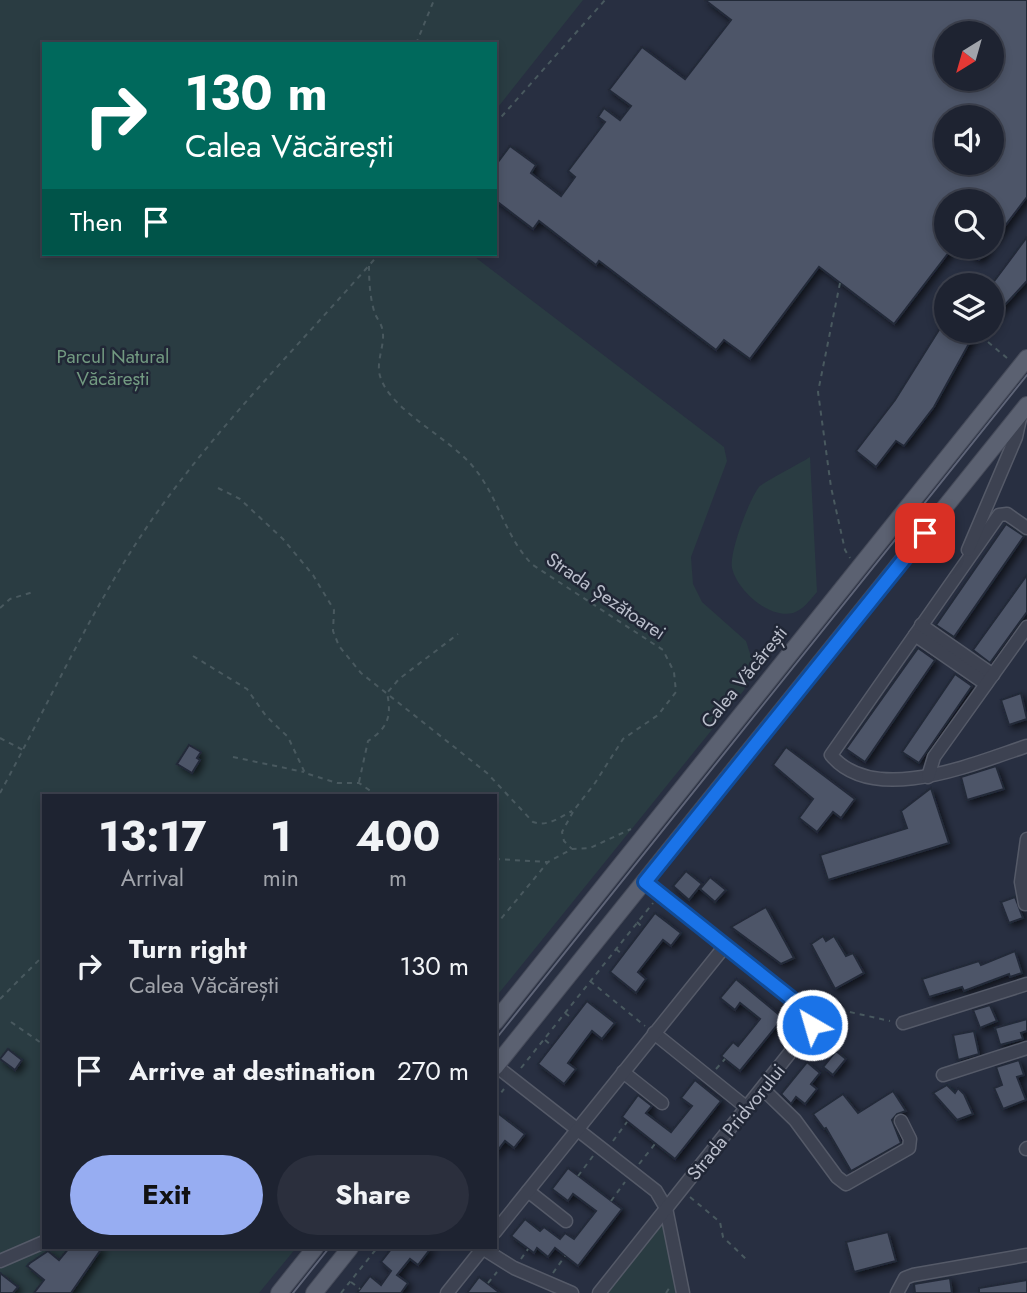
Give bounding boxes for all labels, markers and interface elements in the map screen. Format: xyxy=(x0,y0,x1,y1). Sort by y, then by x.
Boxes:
north arrow xyxy=(934,21,1004,91)
map controls xyxy=(934,21,1004,343)
text: 130 m xyxy=(185,58,328,128)
icon: right xyxy=(70,70,161,161)
button: sound xyxy=(934,105,1004,175)
text: Calea Văcărești xyxy=(185,123,394,169)
button: search xyxy=(934,189,1004,259)
text: Then xyxy=(70,203,123,241)
icon: arrive xyxy=(137,203,175,241)
button: layers xyxy=(934,273,1004,343)
park label: Parcul Natural Văcărești xyxy=(57,343,169,392)
pin xyxy=(895,503,955,563)
icon: arrive xyxy=(906,514,944,552)
street label: Strada Șezătoarei xyxy=(541,546,671,646)
street label: Calea Văcărești xyxy=(694,620,794,734)
text: 13:17 xyxy=(99,806,206,867)
text: 1 xyxy=(270,806,292,867)
text: 400 xyxy=(355,806,440,867)
text: Arrival xyxy=(121,861,184,895)
text: min xyxy=(263,861,299,895)
text: m xyxy=(389,861,407,895)
text: Turn right xyxy=(129,930,247,968)
icon: right xyxy=(70,947,108,985)
text: 130 m xyxy=(399,947,469,985)
text: Calea Văcărești xyxy=(129,968,280,1002)
position arrow xyxy=(775,988,849,1062)
icon: arrive xyxy=(70,1052,108,1090)
text: Arrive at destination xyxy=(129,1052,376,1090)
text: 270 m xyxy=(397,1052,469,1090)
street label: Strada Pridvorului xyxy=(681,1058,791,1186)
button: Exit xyxy=(70,1155,263,1235)
button: Share xyxy=(277,1155,469,1235)

